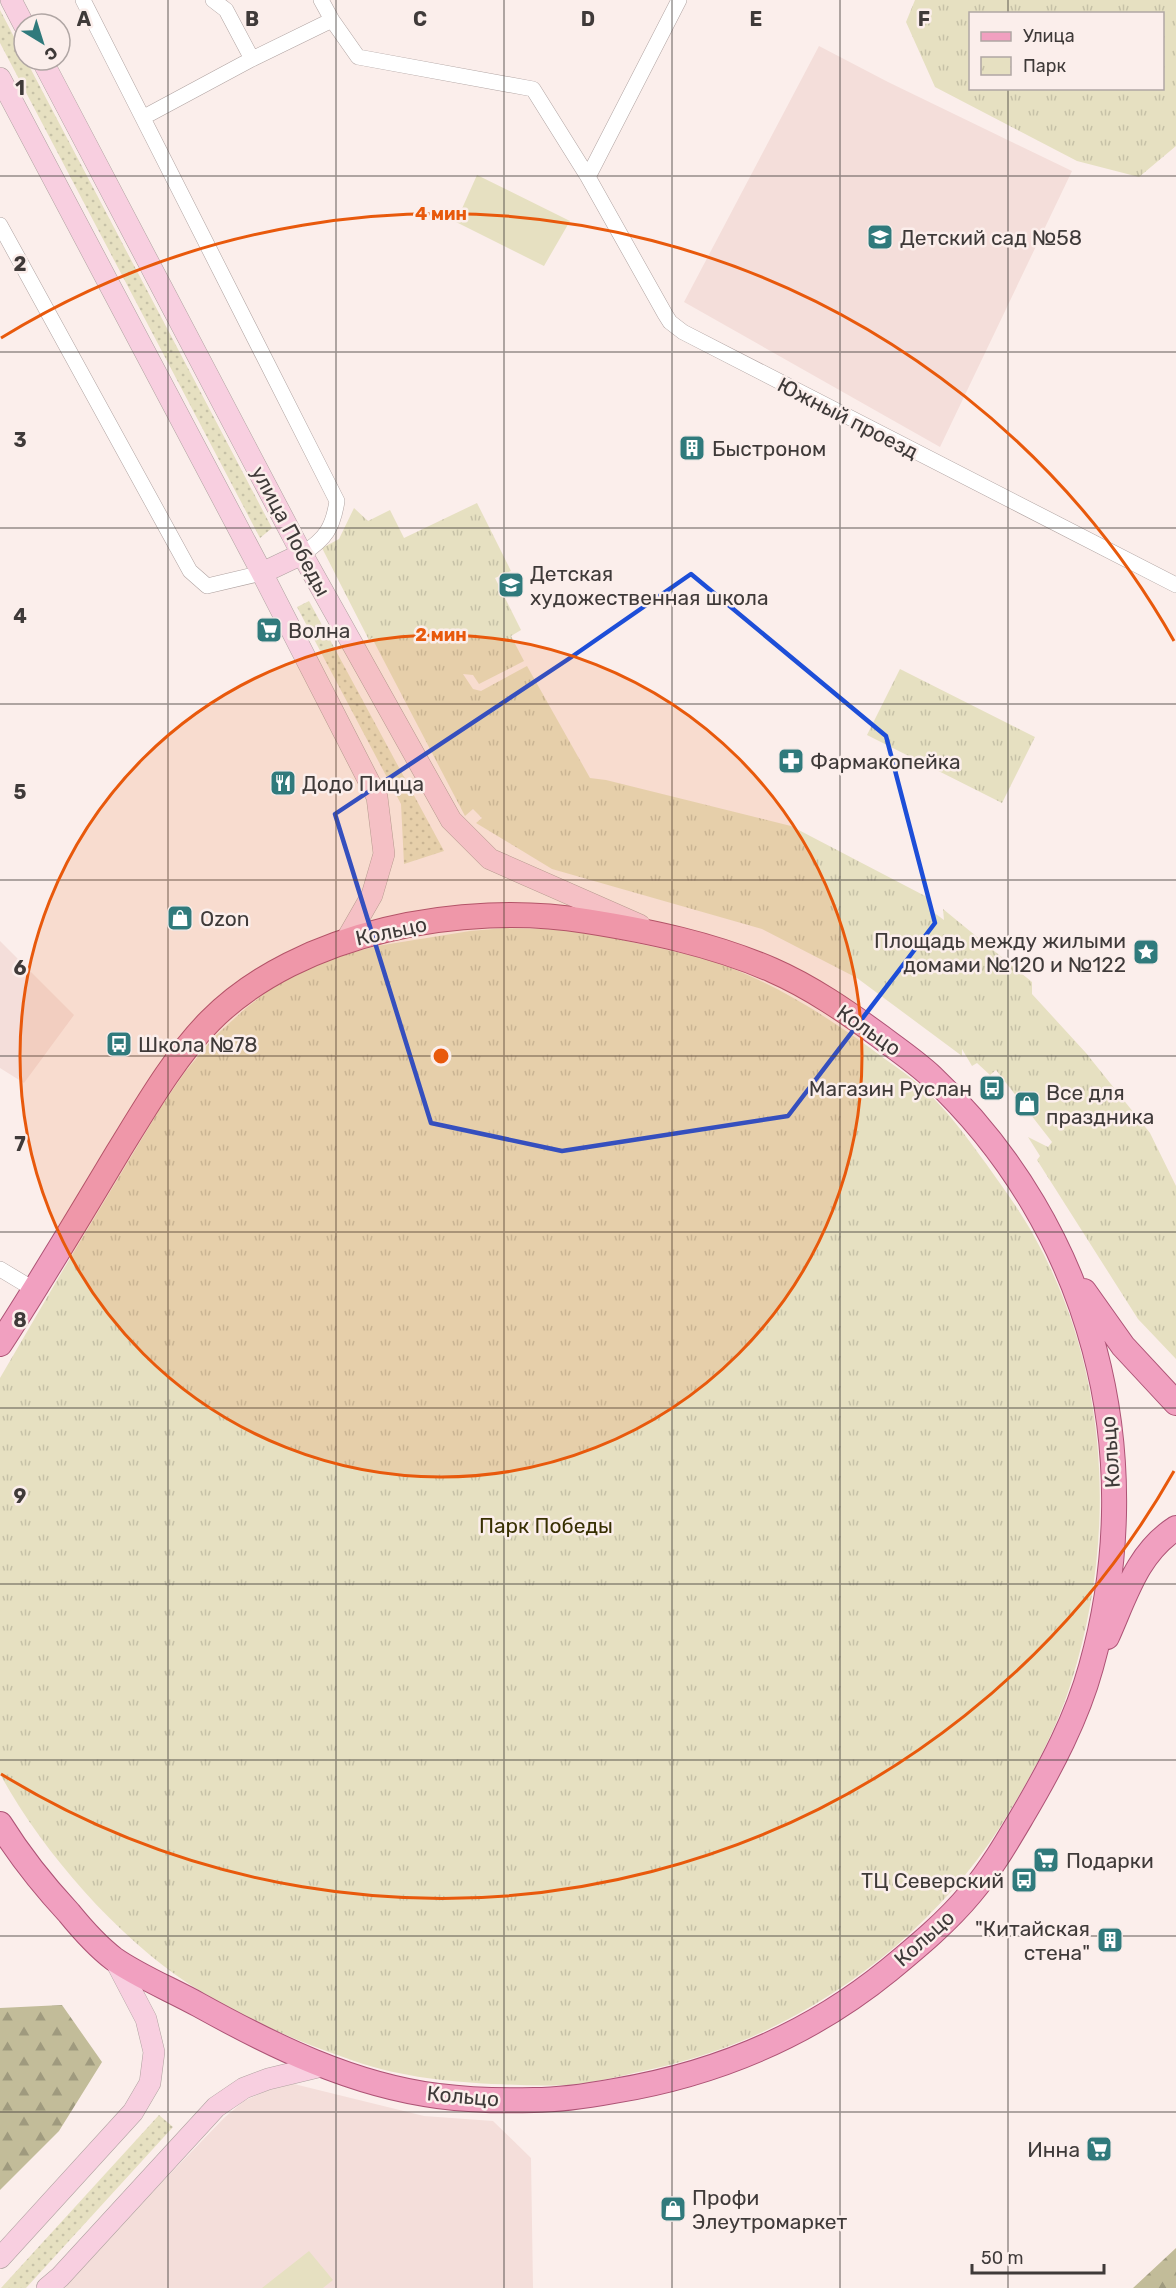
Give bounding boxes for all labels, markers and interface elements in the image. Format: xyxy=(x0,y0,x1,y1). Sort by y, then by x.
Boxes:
text: A xyxy=(77,7,92,31)
text: B xyxy=(245,7,259,31)
text: C xyxy=(413,7,427,31)
text: D xyxy=(581,7,595,31)
text: E xyxy=(750,7,762,31)
text: F xyxy=(918,7,930,31)
north arrow xyxy=(12,12,72,72)
legend xyxy=(969,12,1164,90)
text: Улица xyxy=(1023,25,1075,47)
text: С xyxy=(41,42,61,64)
text: Парк xyxy=(1023,55,1067,77)
text: 1 xyxy=(15,76,25,100)
text: 4 мин xyxy=(415,203,467,225)
school or university icon: Детский сад №58 xyxy=(865,222,895,252)
place label: Детский сад №58 xyxy=(900,225,1082,250)
text: 2 xyxy=(14,252,27,276)
street label: Южный проезд xyxy=(774,372,922,464)
text: 3 xyxy=(13,428,27,452)
building icon: Быстроном xyxy=(677,433,707,463)
place label: Быстроном xyxy=(712,436,826,461)
street label: улица Победы xyxy=(246,462,336,600)
place label: Детская художественная школа xyxy=(530,561,769,610)
school or university icon: Детская художественная школа xyxy=(496,570,526,600)
text: 4 xyxy=(13,604,27,628)
supermarket icon: Волна xyxy=(254,615,284,645)
place label: Волна xyxy=(288,618,350,643)
text: 2 мин xyxy=(415,624,467,646)
pharmacy icon: Фармакопейка xyxy=(776,746,806,776)
place label: Фармакопейка xyxy=(810,749,961,774)
restaurant icon: Додо Пицца xyxy=(268,768,298,798)
place label: Додо Пицца xyxy=(302,771,424,796)
text: 5 xyxy=(14,780,27,804)
shop icon: Ozon xyxy=(165,903,195,933)
place label: Ozon xyxy=(200,906,250,931)
street label: Кольцо xyxy=(353,911,429,951)
place label: Площадь между жилыми домами №120 и №122 xyxy=(874,928,1126,977)
place icon: Площадь между жилыми домами №120 и №122 xyxy=(1131,937,1161,967)
text: 6 xyxy=(13,956,27,980)
street label: Кольцо xyxy=(832,999,906,1061)
bus stop icon: Школа №78 xyxy=(104,1029,134,1059)
place label: Школа №78 xyxy=(138,1032,258,1057)
centre of rings xyxy=(431,1046,451,1066)
bus stop icon: Магазин Руслан xyxy=(977,1073,1007,1103)
place label: Магазин Руслан xyxy=(809,1076,972,1101)
place label: Все для праздника xyxy=(1046,1080,1154,1129)
shop icon: Все для праздника xyxy=(1012,1089,1042,1119)
text: 7 xyxy=(14,1132,26,1156)
text: 8 xyxy=(13,1308,27,1332)
street label: Кольцо xyxy=(1095,1415,1125,1489)
text: 9 xyxy=(14,1484,27,1508)
park label: Парк Победы xyxy=(479,1513,613,1538)
supermarket icon: Подарки xyxy=(1031,1845,1061,1875)
place label: Подарки xyxy=(1066,1848,1154,1873)
bus stop icon: ТЦ Северский xyxy=(1009,1865,1039,1895)
place label: ТЦ Северский xyxy=(861,1868,1004,1893)
street label: Кольцо xyxy=(889,1904,959,1972)
place label: "Китайская стена" xyxy=(975,1916,1090,1965)
building icon: "Китайская стена" xyxy=(1095,1925,1125,1955)
street label: Кольцо xyxy=(426,2080,500,2112)
supermarket icon: Инна xyxy=(1084,2134,1114,2164)
place label: Инна xyxy=(1027,2137,1080,2162)
place label: Профи Элеутромаркет xyxy=(692,2185,847,2234)
shop icon: Профи Элеутромаркет xyxy=(658,2194,688,2224)
scale bar xyxy=(972,2237,1104,2275)
text: 50 m xyxy=(981,2247,1024,2269)

